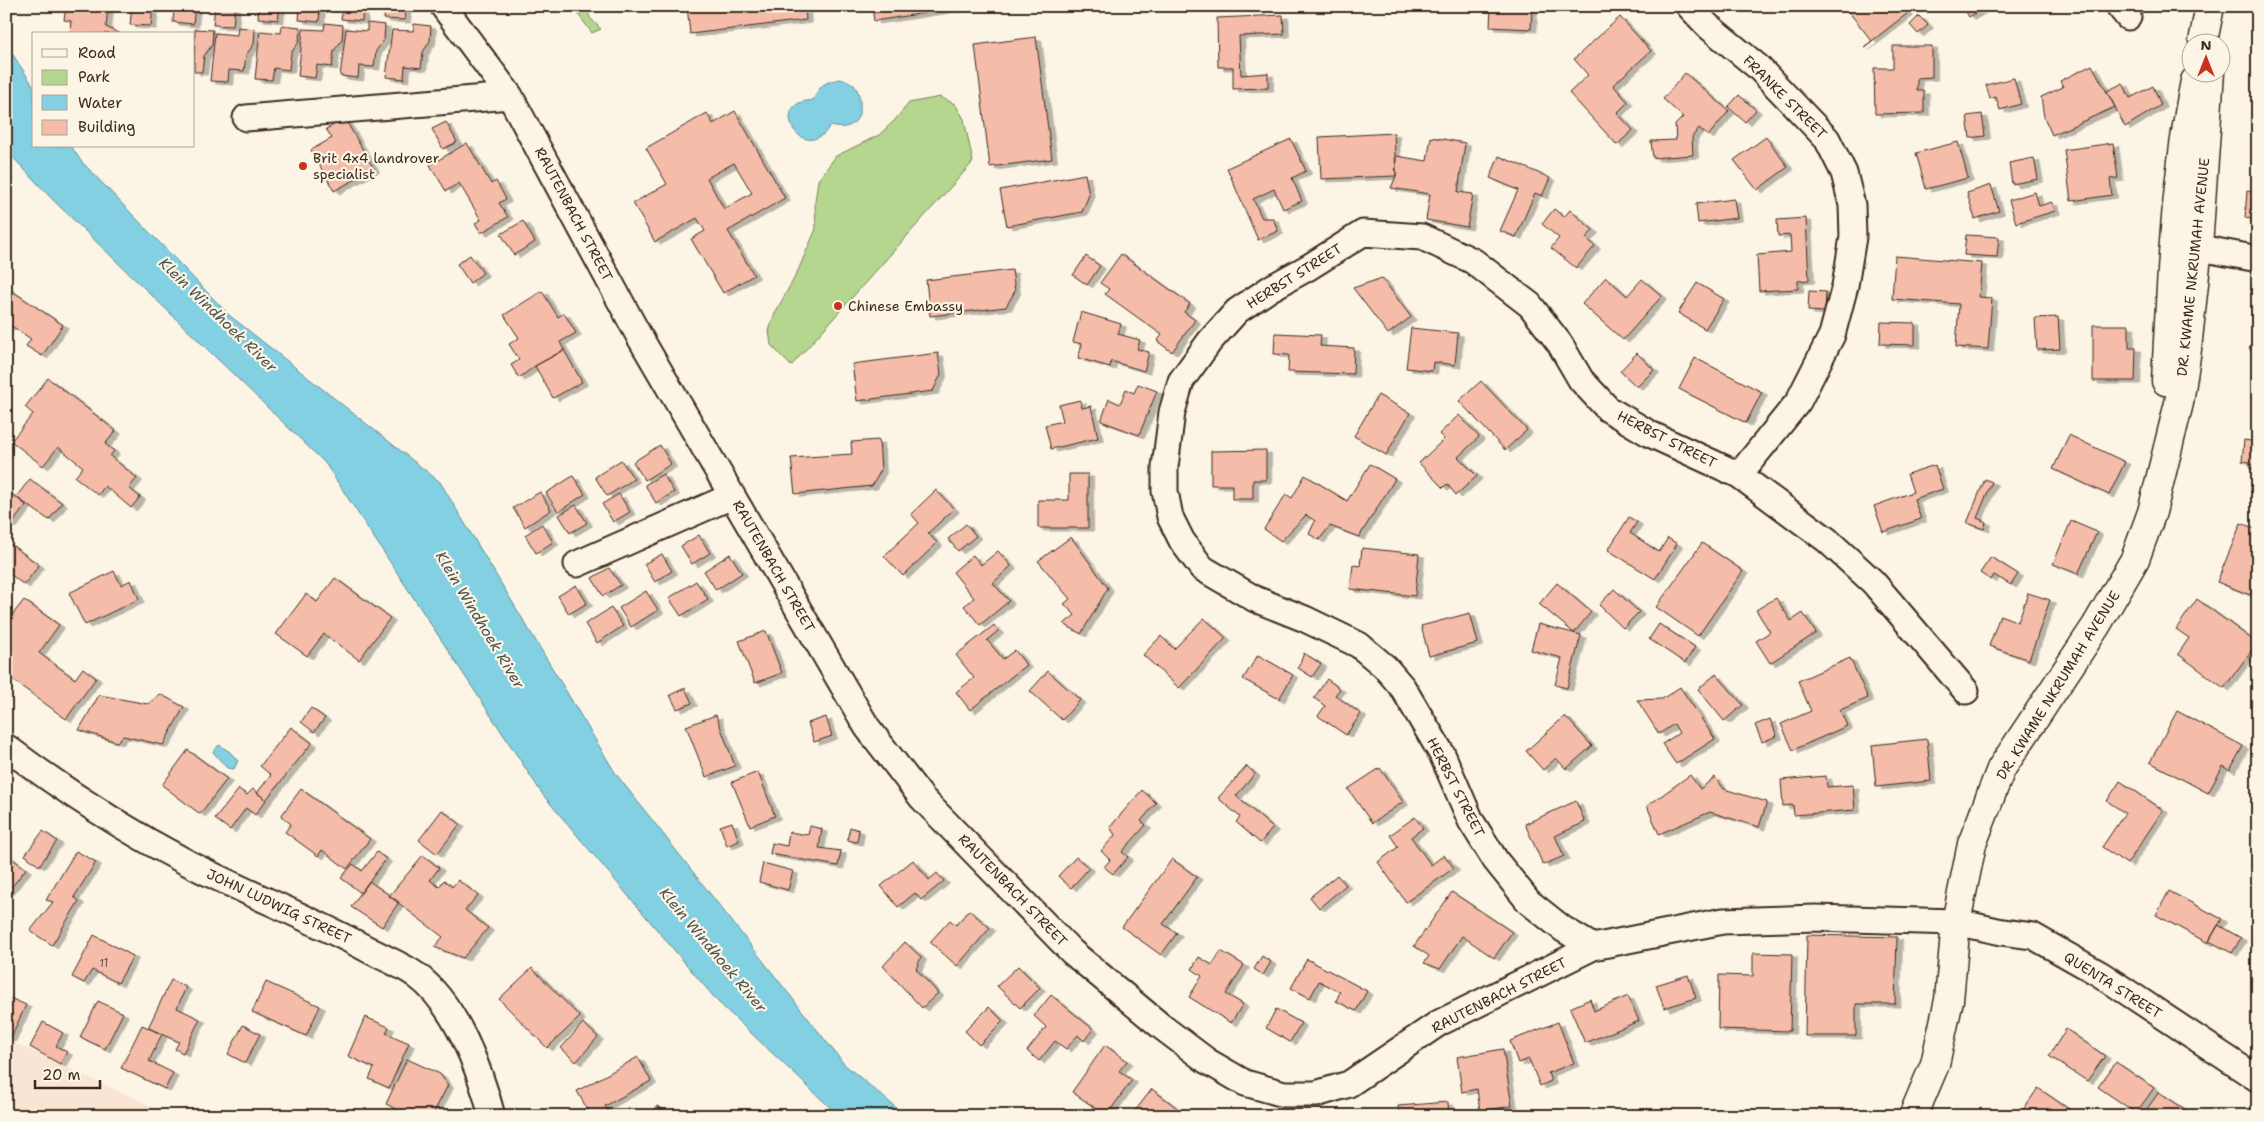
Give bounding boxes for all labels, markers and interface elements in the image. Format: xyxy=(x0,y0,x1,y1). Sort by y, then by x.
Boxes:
legend xyxy=(32,32,195,148)
north arrow xyxy=(2182,32,2232,82)
text: N xyxy=(2200,36,2212,54)
text: Road xyxy=(78,43,116,63)
street label: FRANKE STREET xyxy=(1739,51,1831,143)
text: Park xyxy=(78,67,110,87)
text: Water xyxy=(78,93,122,113)
text: Building xyxy=(78,117,135,137)
street label: RAUTENBACH STREET xyxy=(531,144,617,284)
place label: Brit 4x4 landrover specialist xyxy=(313,149,440,183)
street label: DR. KWAME NKRUMAH AVENUE xyxy=(2173,157,2213,377)
marker: Brit 4x4 landrover specialist xyxy=(297,160,309,172)
street label: HERBST STREET xyxy=(1243,239,1345,313)
water label: Klein Windhoek River xyxy=(155,253,282,377)
place label: Chinese Embassy xyxy=(848,297,963,315)
marker: Chinese Embassy xyxy=(832,300,844,312)
street label: HERBST STREET xyxy=(1614,406,1720,472)
street label: RAUTENBACH STREET xyxy=(729,497,819,635)
water label: Klein Windhoek River xyxy=(431,548,529,693)
street label: DR. KWAME NKRUMAH AVENUE xyxy=(1992,587,2124,783)
street label: HERBST STREET xyxy=(1423,734,1489,840)
street label: RAUTENBACH STREET xyxy=(955,830,1072,950)
street label: JOHN LUDWIG STREET xyxy=(204,865,354,948)
water label: Klein Windhoek River xyxy=(655,883,772,1017)
street label: QUENTA STREET xyxy=(2061,948,2166,1023)
street label: RAUTENBACH STREET xyxy=(1428,953,1570,1037)
house number: 11 xyxy=(100,956,108,971)
scale bar xyxy=(35,1057,100,1089)
text: 20 m xyxy=(42,1065,81,1085)

